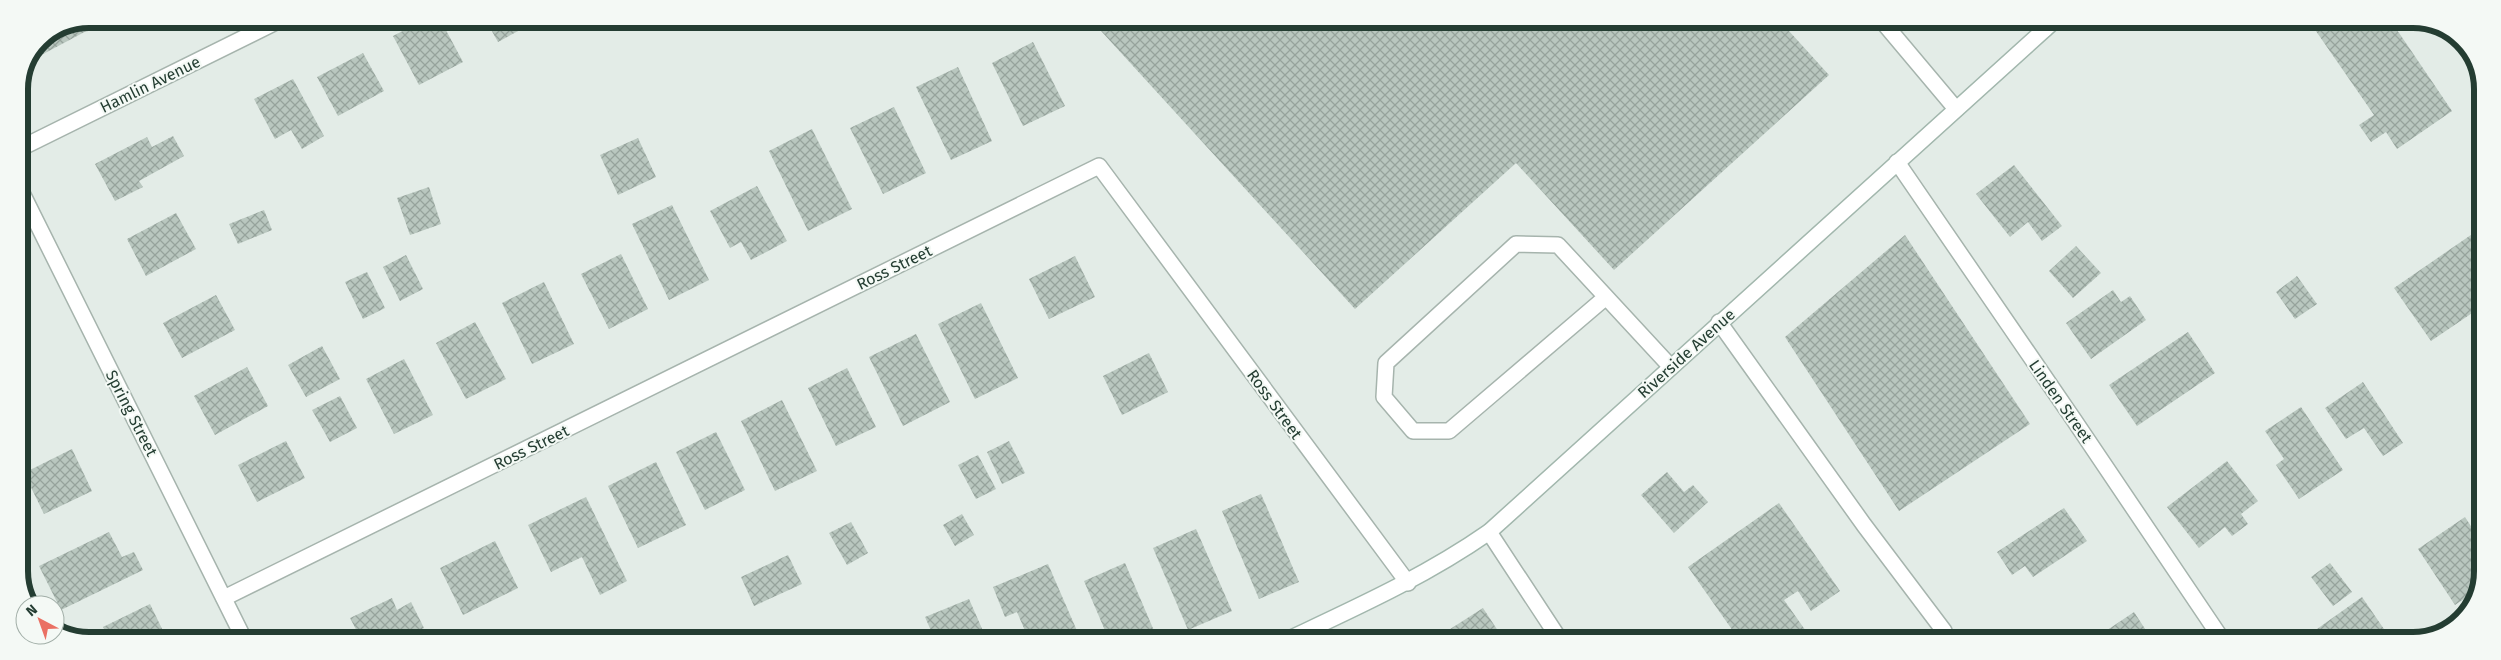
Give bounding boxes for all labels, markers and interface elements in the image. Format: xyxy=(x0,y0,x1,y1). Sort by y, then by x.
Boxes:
street label: Hamlin Avenue xyxy=(97,52,203,117)
street label: Ross Street xyxy=(854,241,935,294)
street label: Riverside Avenue xyxy=(1634,305,1739,402)
street label: Linden Street xyxy=(2025,356,2096,447)
street label: Ross Street xyxy=(1243,366,1306,443)
street label: Spring Street xyxy=(102,367,162,460)
street label: Ross Street xyxy=(491,421,572,474)
north arrow xyxy=(15,595,65,645)
text: N xyxy=(23,601,41,620)

